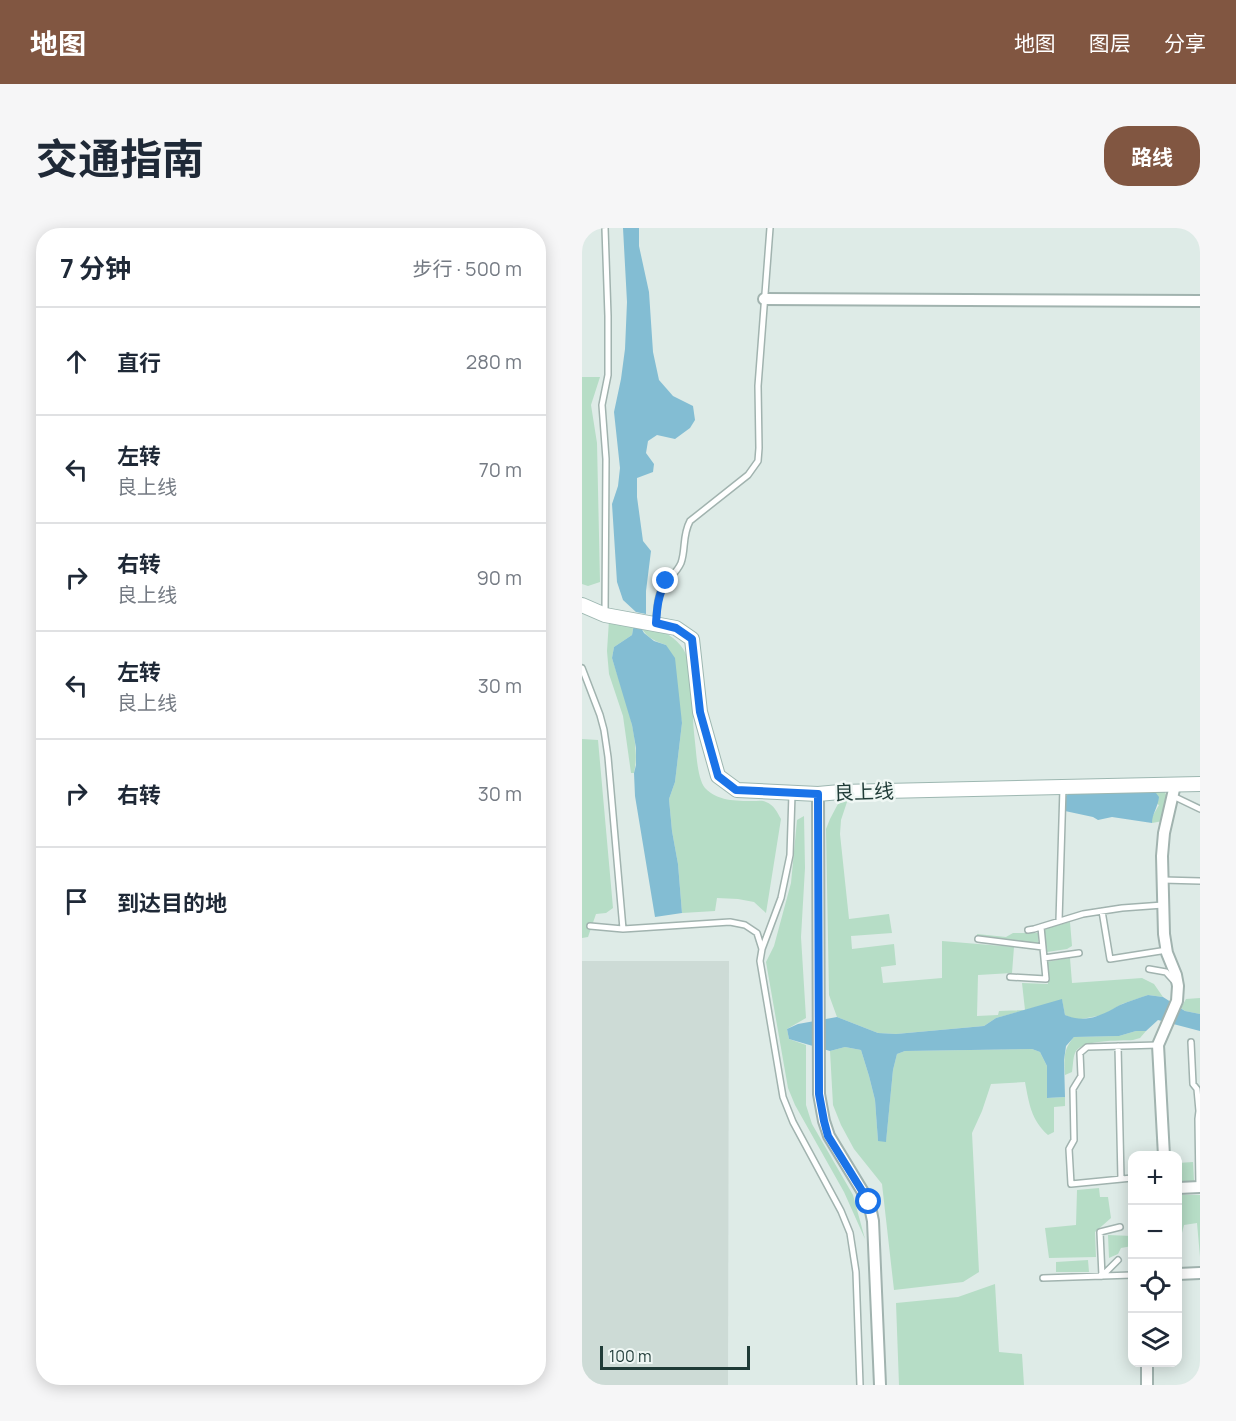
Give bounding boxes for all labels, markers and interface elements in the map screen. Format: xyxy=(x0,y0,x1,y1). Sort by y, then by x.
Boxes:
text: 地图 xyxy=(30,24,86,62)
text: 地图 xyxy=(1014,29,1056,57)
text: 图层 xyxy=(1089,29,1131,57)
text: 分享 xyxy=(1164,29,1206,57)
button: 路线 xyxy=(1104,126,1200,186)
text: 交通指南 xyxy=(36,129,204,187)
text: 7 分钟 xyxy=(60,250,131,286)
text: 步行 · 500 m xyxy=(413,255,522,282)
icon: ahead xyxy=(60,345,93,378)
text: 直行 xyxy=(117,348,161,378)
text: 280 m xyxy=(466,348,522,375)
text: 左转 xyxy=(117,441,161,471)
icon: left xyxy=(60,453,93,486)
text: 70 m xyxy=(479,456,522,483)
text: 良上线 xyxy=(117,473,177,500)
text: 右转 xyxy=(117,549,161,579)
icon: right xyxy=(60,561,93,594)
text: 90 m xyxy=(476,564,522,591)
route end xyxy=(652,567,678,593)
text: 良上线 xyxy=(117,581,177,608)
text: 左转 xyxy=(117,657,161,687)
icon: left xyxy=(60,669,93,702)
text: 30 m xyxy=(478,672,522,699)
text: 良上线 xyxy=(117,689,177,716)
icon: right xyxy=(60,777,93,810)
street label: 良上线 xyxy=(834,777,894,806)
text: 右转 xyxy=(117,780,161,810)
text: 30 m xyxy=(478,780,522,807)
icon: arrive xyxy=(60,885,93,918)
text: 到达目的地 xyxy=(117,888,227,918)
map controls xyxy=(1128,1151,1182,1367)
button: + xyxy=(1128,1151,1182,1205)
route start xyxy=(855,1188,881,1214)
button: − xyxy=(1128,1205,1182,1259)
button: locate xyxy=(1128,1259,1182,1313)
button: layers xyxy=(1128,1313,1182,1367)
scale bar xyxy=(600,1343,750,1370)
text: 100 m xyxy=(609,1345,652,1367)

